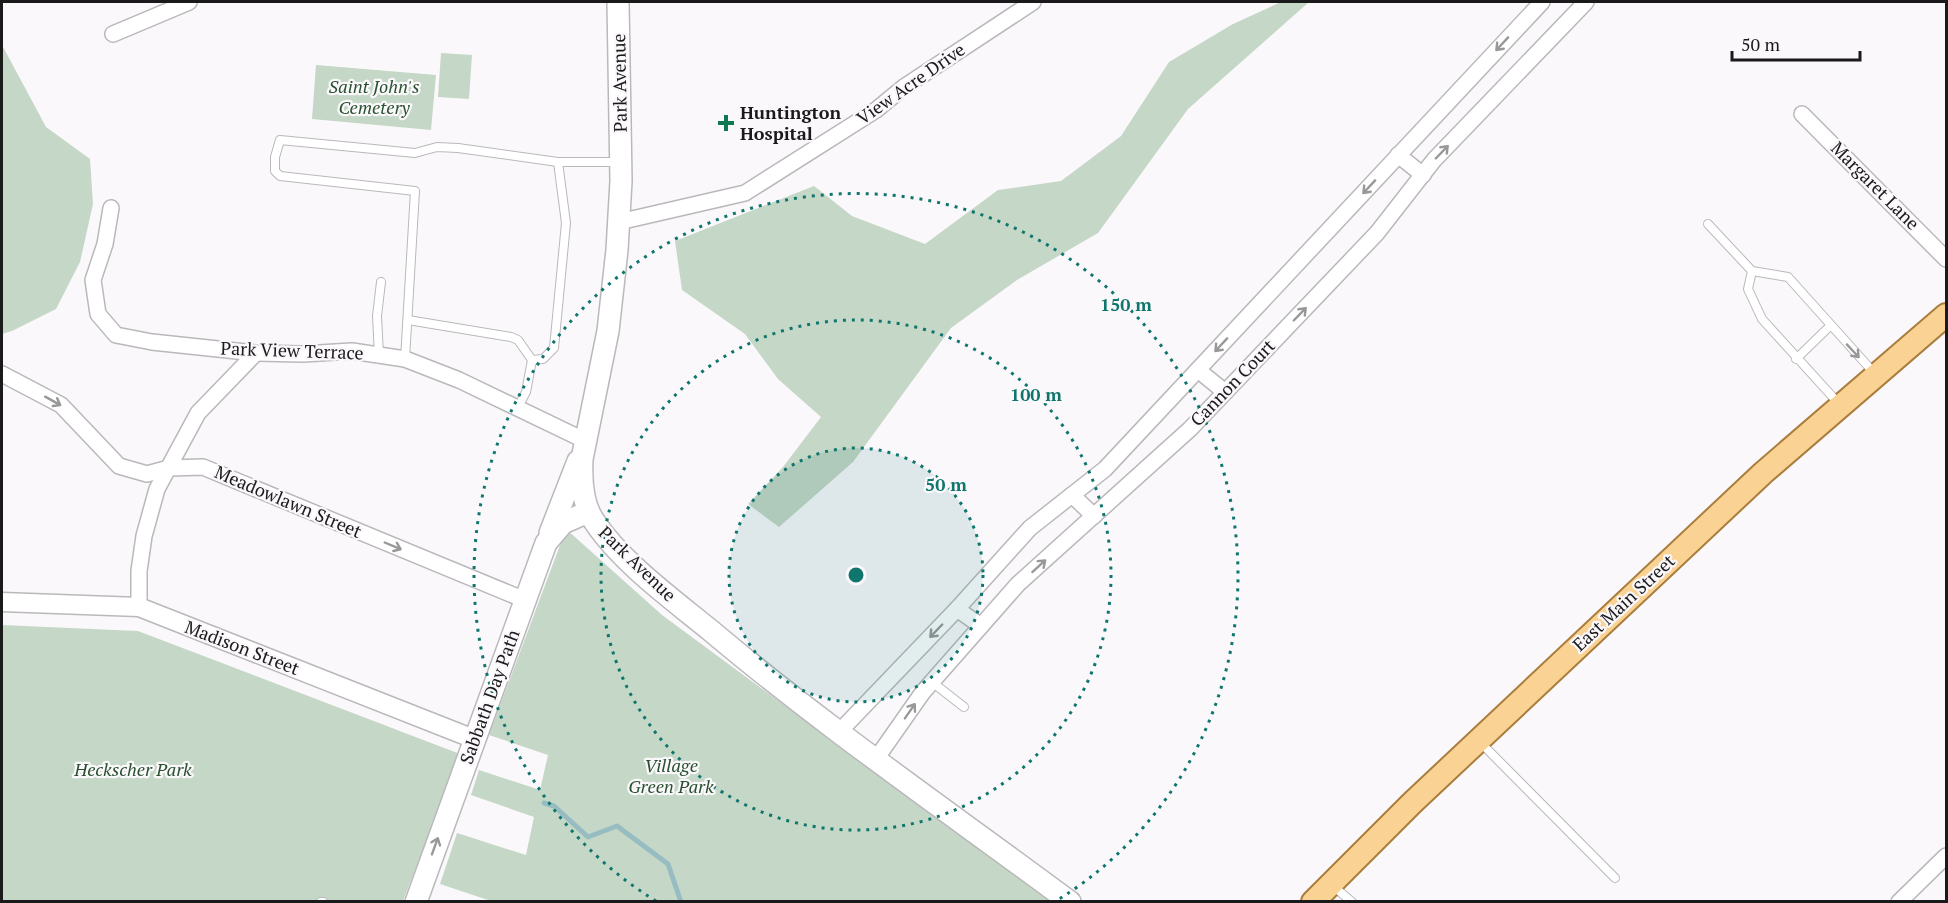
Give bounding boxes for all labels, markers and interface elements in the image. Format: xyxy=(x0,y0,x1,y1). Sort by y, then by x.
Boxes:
scale bar xyxy=(1732,24,1860,62)
text: 50 m xyxy=(1741,32,1781,56)
street label: Park Avenue xyxy=(606,33,632,133)
street label: View Acre Drive xyxy=(851,37,969,129)
one-way arrow xyxy=(1495,37,1509,52)
park label: Saint John's Cemetery xyxy=(329,74,419,119)
place label: Huntington Hospital xyxy=(740,100,841,145)
marker: Huntington Hospital xyxy=(717,114,735,132)
street label: Margaret Lane xyxy=(1826,136,1925,235)
one-way arrow xyxy=(1435,145,1449,160)
one-way arrow xyxy=(1361,179,1376,194)
text: 150 m xyxy=(1100,292,1152,316)
one-way arrow xyxy=(1293,306,1307,321)
street label: Cannon Court xyxy=(1185,333,1280,431)
street label: Park View Terrace xyxy=(220,336,364,364)
one-way arrow xyxy=(1214,337,1228,352)
one-way arrow xyxy=(1846,343,1860,358)
text: 100 m xyxy=(1010,382,1062,406)
one-way arrow xyxy=(44,395,61,407)
street label: Meadowlawn Street xyxy=(211,459,366,543)
text: 50 m xyxy=(925,472,967,496)
street label: Park Avenue xyxy=(594,520,682,606)
one-way arrow xyxy=(383,541,401,552)
street label: East Main Street xyxy=(1567,548,1680,656)
one-way arrow xyxy=(1031,559,1046,573)
centre of rings xyxy=(846,565,866,585)
street label: Madison Street xyxy=(182,614,303,680)
one-way arrow xyxy=(929,624,943,639)
street label: Sabbath Day Path xyxy=(454,626,525,767)
one-way arrow xyxy=(904,704,916,720)
park label: Village Green Park xyxy=(628,753,714,798)
park label: Heckscher Park xyxy=(73,757,192,781)
one-way arrow xyxy=(431,838,442,856)

